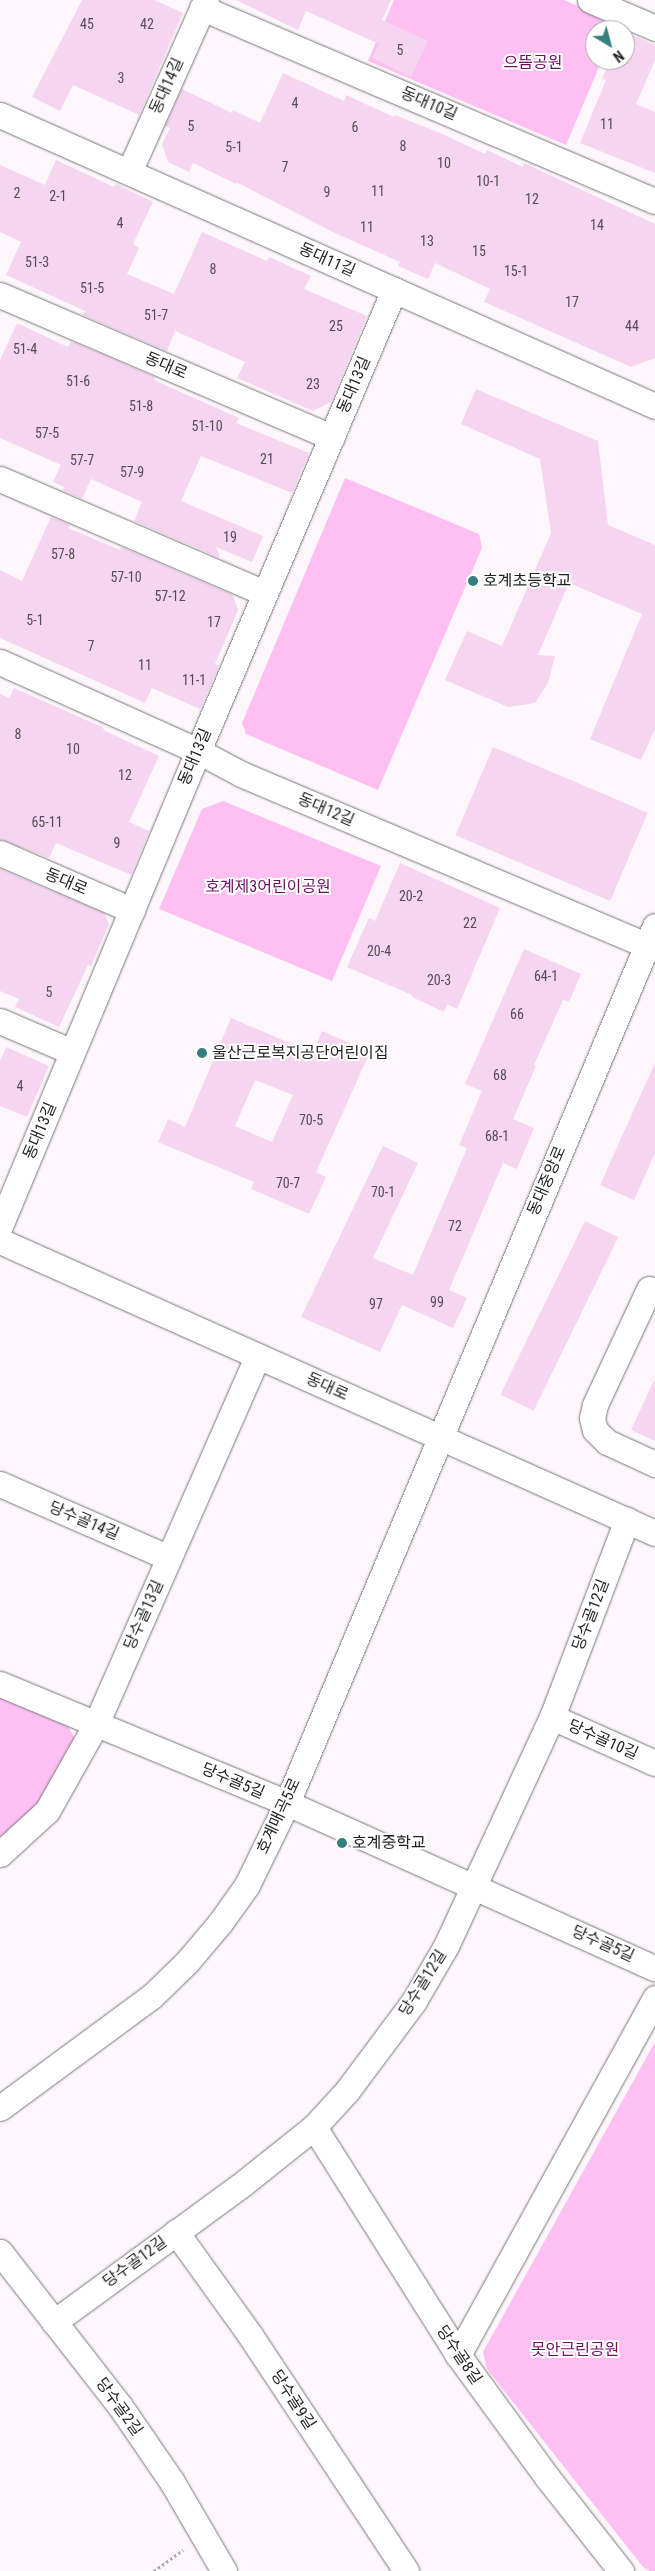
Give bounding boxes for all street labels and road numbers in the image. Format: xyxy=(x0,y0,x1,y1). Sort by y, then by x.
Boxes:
street label: 동대14길 xyxy=(146,55,188,117)
street label: 동대10길 xyxy=(398,83,460,125)
street label: 동대11길 xyxy=(296,239,358,281)
street label: 동대로 xyxy=(142,349,190,383)
street label: 동대13길 xyxy=(333,354,375,416)
street label: 동대13길 xyxy=(174,726,216,788)
street label: 동대12길 xyxy=(295,789,357,831)
street label: 동대로 xyxy=(42,865,90,899)
street label: 동대13길 xyxy=(19,1100,61,1162)
street label: 동대중앙로 xyxy=(524,1143,570,1219)
street label: 동대로 xyxy=(303,1369,351,1405)
street label: 당수골14길 xyxy=(46,1498,122,1544)
street label: 당수골13길 xyxy=(120,1577,168,1653)
street label: 당수골12길 xyxy=(569,1577,613,1653)
street label: 당수골10길 xyxy=(565,1716,641,1764)
street label: 당수골5길 xyxy=(199,1759,267,1803)
street label: 호계매곡5로 xyxy=(253,1775,305,1857)
street label: 당수골5길 xyxy=(569,1922,637,1966)
street label: 당수골12길 xyxy=(395,1946,451,2020)
street label: 당수골12길 xyxy=(99,2232,171,2292)
street label: 당수골8길 xyxy=(432,2322,486,2388)
street label: 당수골9길 xyxy=(267,2367,319,2433)
street label: 당수골2길 xyxy=(92,2374,146,2440)

